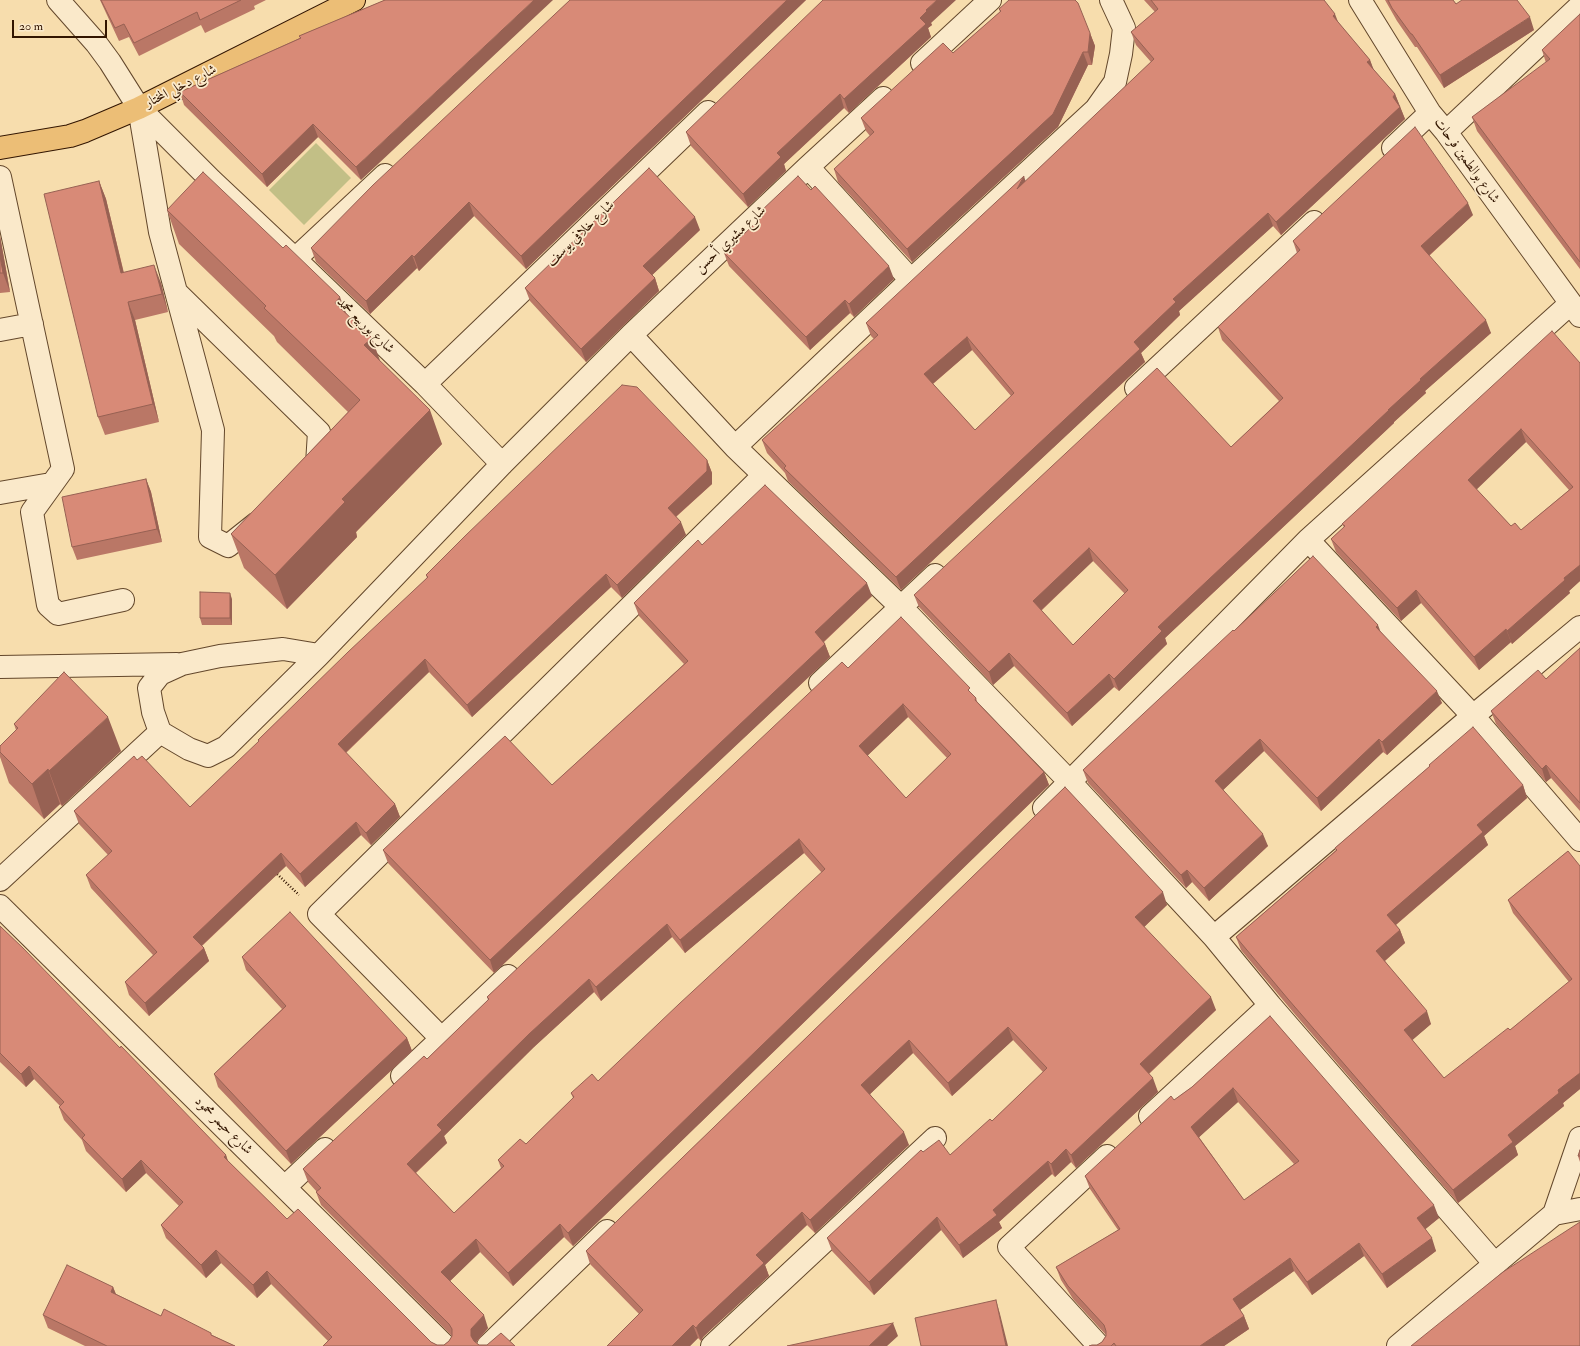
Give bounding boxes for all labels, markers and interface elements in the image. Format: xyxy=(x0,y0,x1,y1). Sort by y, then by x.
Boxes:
scale bar xyxy=(14,12,109,38)
text: 20 m xyxy=(19,19,43,34)
street label: شارع دخلي المختار xyxy=(142,62,220,112)
street label: شارع بوالطمين فرحات xyxy=(1429,115,1503,207)
street label: شارع خلافي يوسف xyxy=(544,197,618,271)
street label: شارع مشيري أحسن xyxy=(692,203,770,277)
street label: شارع بوربيع محمد xyxy=(333,294,397,358)
street label: شارع حيمر محمود xyxy=(190,1093,256,1159)

